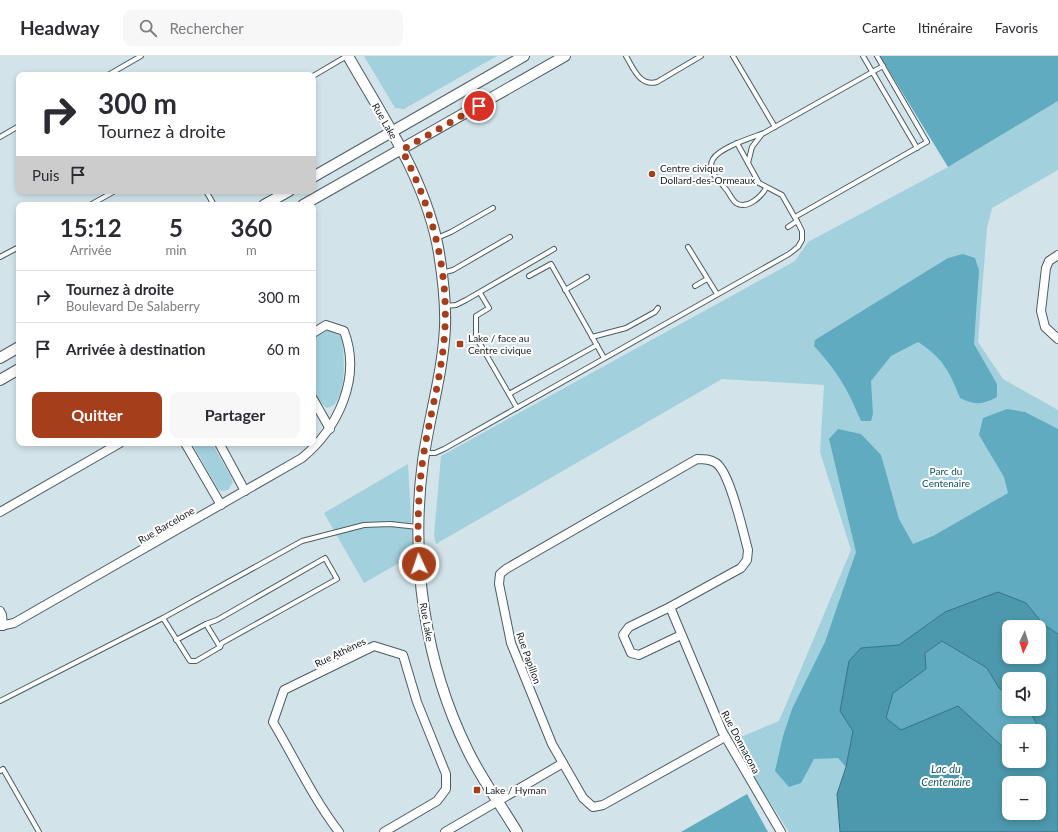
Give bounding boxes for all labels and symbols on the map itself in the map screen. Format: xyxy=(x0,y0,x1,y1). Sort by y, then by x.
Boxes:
pin xyxy=(462,89,496,123)
street label: Rue Lake xyxy=(370,101,400,141)
place label: Centre civique Dollard-des-Ormeaux xyxy=(660,162,755,186)
marker: Centre civique Dollard-des-Ormeaux xyxy=(647,169,657,179)
place label: Lake / face au Centre civique xyxy=(468,332,531,356)
marker: Lake / face au Centre civique xyxy=(455,339,465,349)
park label: Parc du Centenaire xyxy=(922,465,970,489)
street label: Rue Barcelone xyxy=(136,504,196,546)
position arrow xyxy=(398,543,440,585)
street label: Rue Lake xyxy=(418,601,436,643)
north arrow xyxy=(1002,620,1046,664)
street label: Rue Papillon xyxy=(514,630,544,686)
street label: Rue Athènes xyxy=(313,634,367,670)
street label: Rue Donnacona xyxy=(719,708,763,776)
water label: Lac du Centenaire xyxy=(921,762,971,788)
place label: Lake / Hyman xyxy=(485,784,546,796)
marker: Lake / Hyman xyxy=(472,785,482,795)

